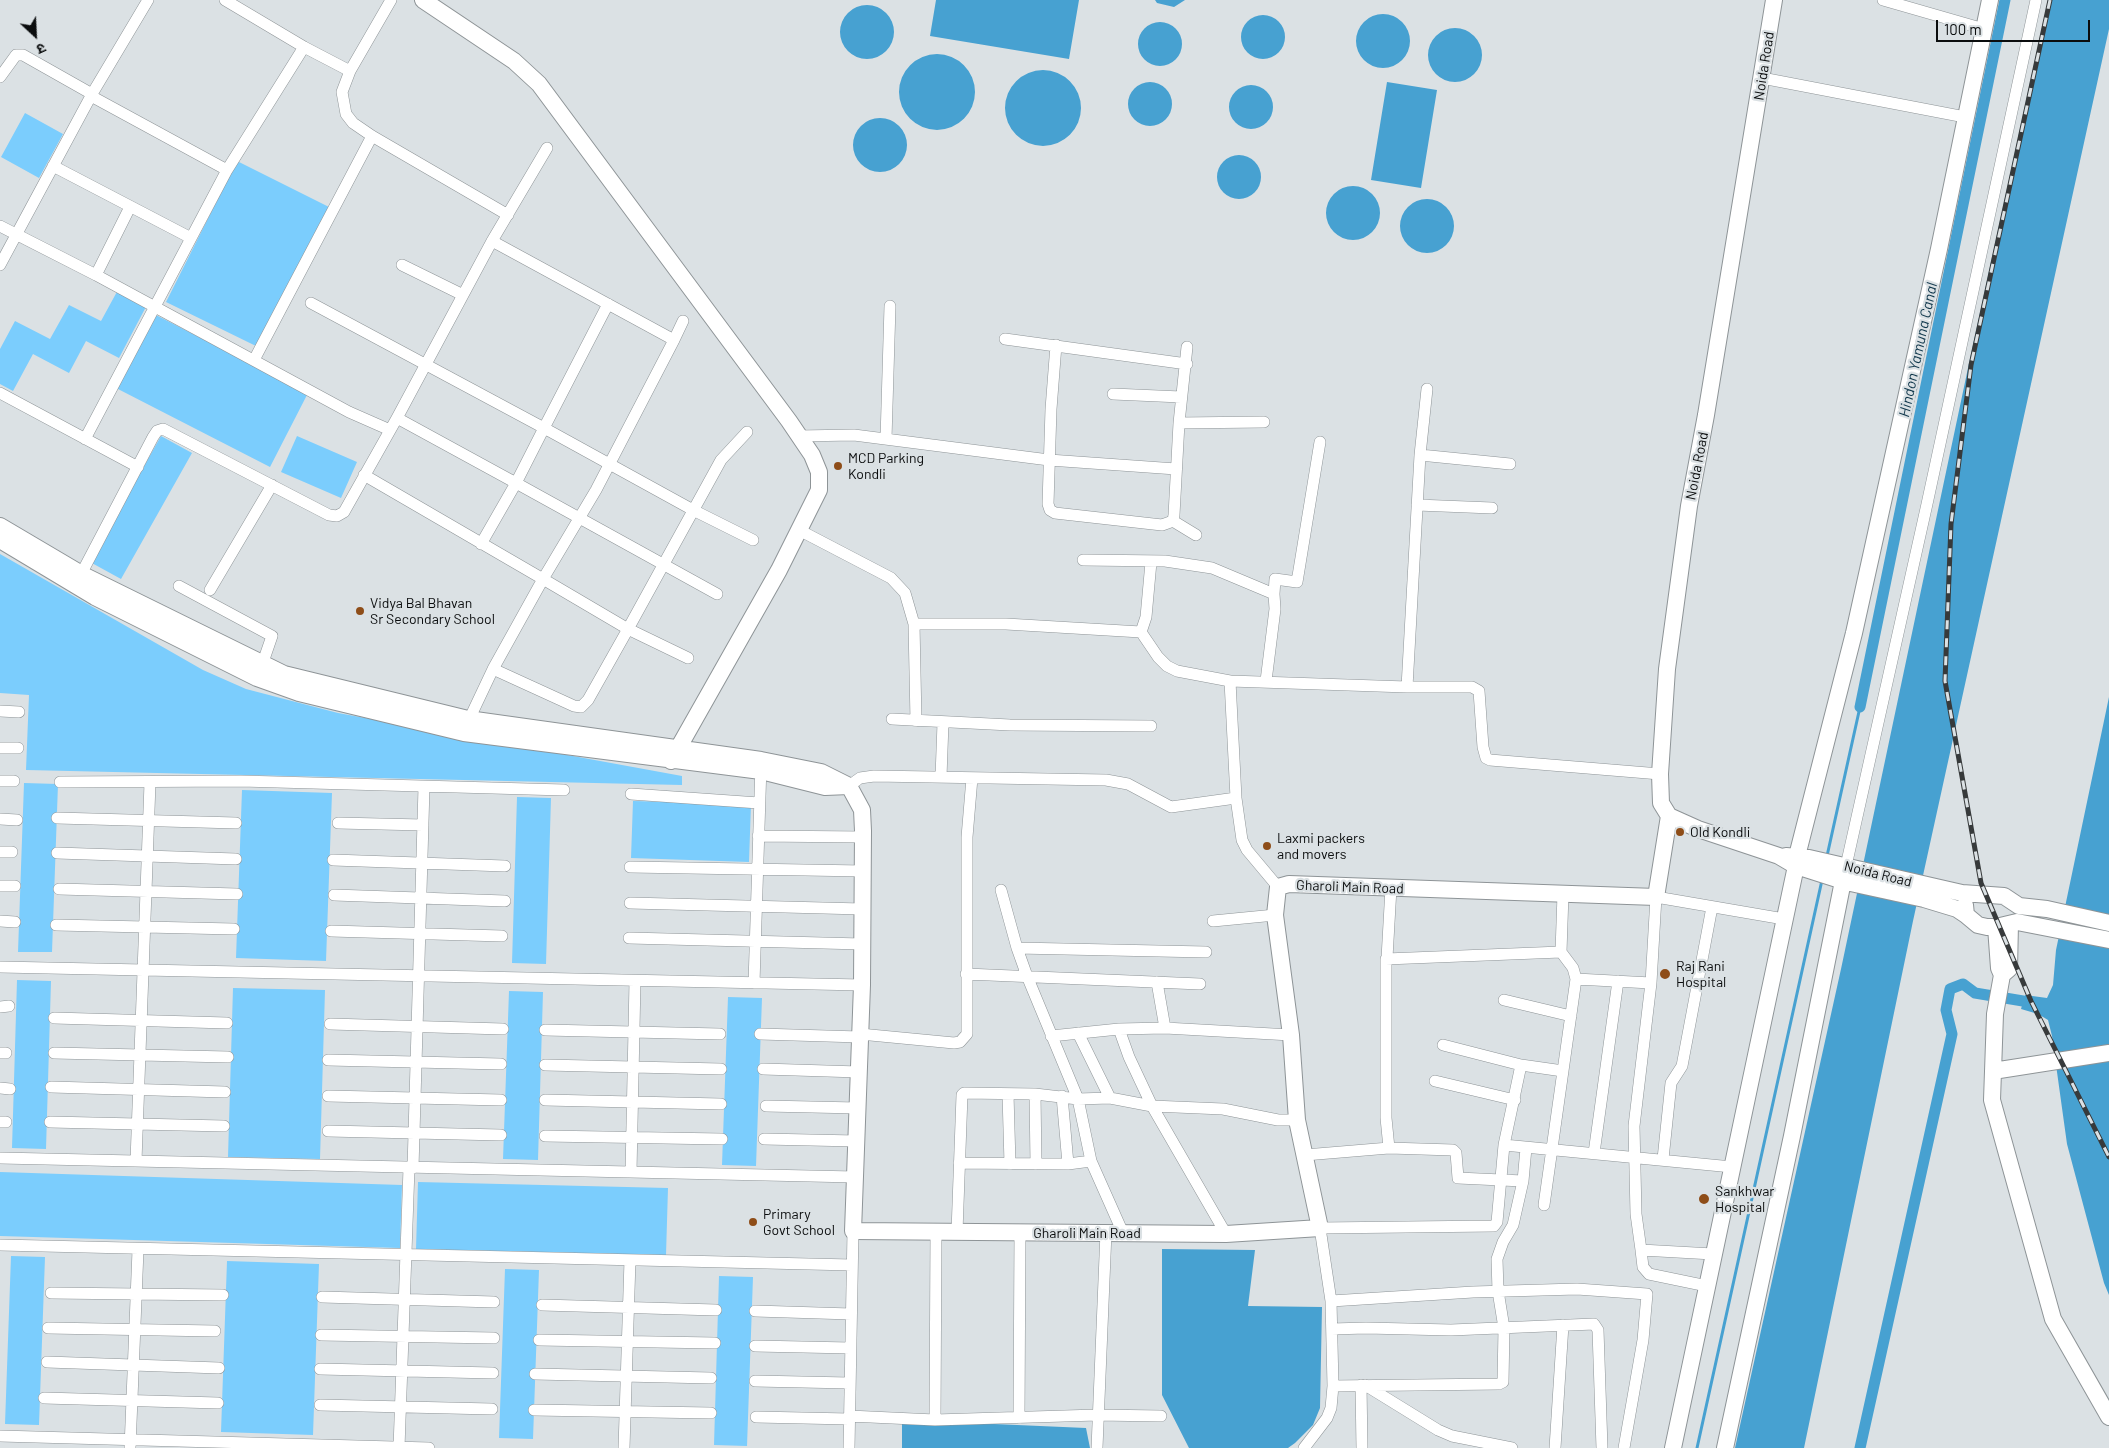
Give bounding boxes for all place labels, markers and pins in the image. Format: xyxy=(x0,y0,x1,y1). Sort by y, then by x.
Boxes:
place label: MCD Parking Kondli xyxy=(848,450,924,482)
marker: MCD Parking Kondli xyxy=(832,460,844,472)
place label: Vidya Bal Bhavan Sr Secondary School xyxy=(370,595,495,628)
marker: Vidya Bal Bhavan Sr Secondary School xyxy=(354,605,366,617)
place label: Old Kondli xyxy=(1690,824,1750,840)
marker: Old Kondli xyxy=(1674,826,1686,838)
place label: Laxmi packers and movers xyxy=(1277,830,1365,862)
marker: Laxmi packers and movers xyxy=(1261,840,1273,852)
place label: Raj Rani Hospital xyxy=(1676,958,1726,990)
marker: Raj Rani Hospital xyxy=(1658,967,1672,981)
place label: Sankhwar Hospital xyxy=(1715,1183,1774,1216)
marker: Sankhwar Hospital xyxy=(1697,1192,1711,1206)
place label: Primary Govt School xyxy=(763,1206,835,1238)
marker: Primary Govt School xyxy=(747,1216,759,1228)

